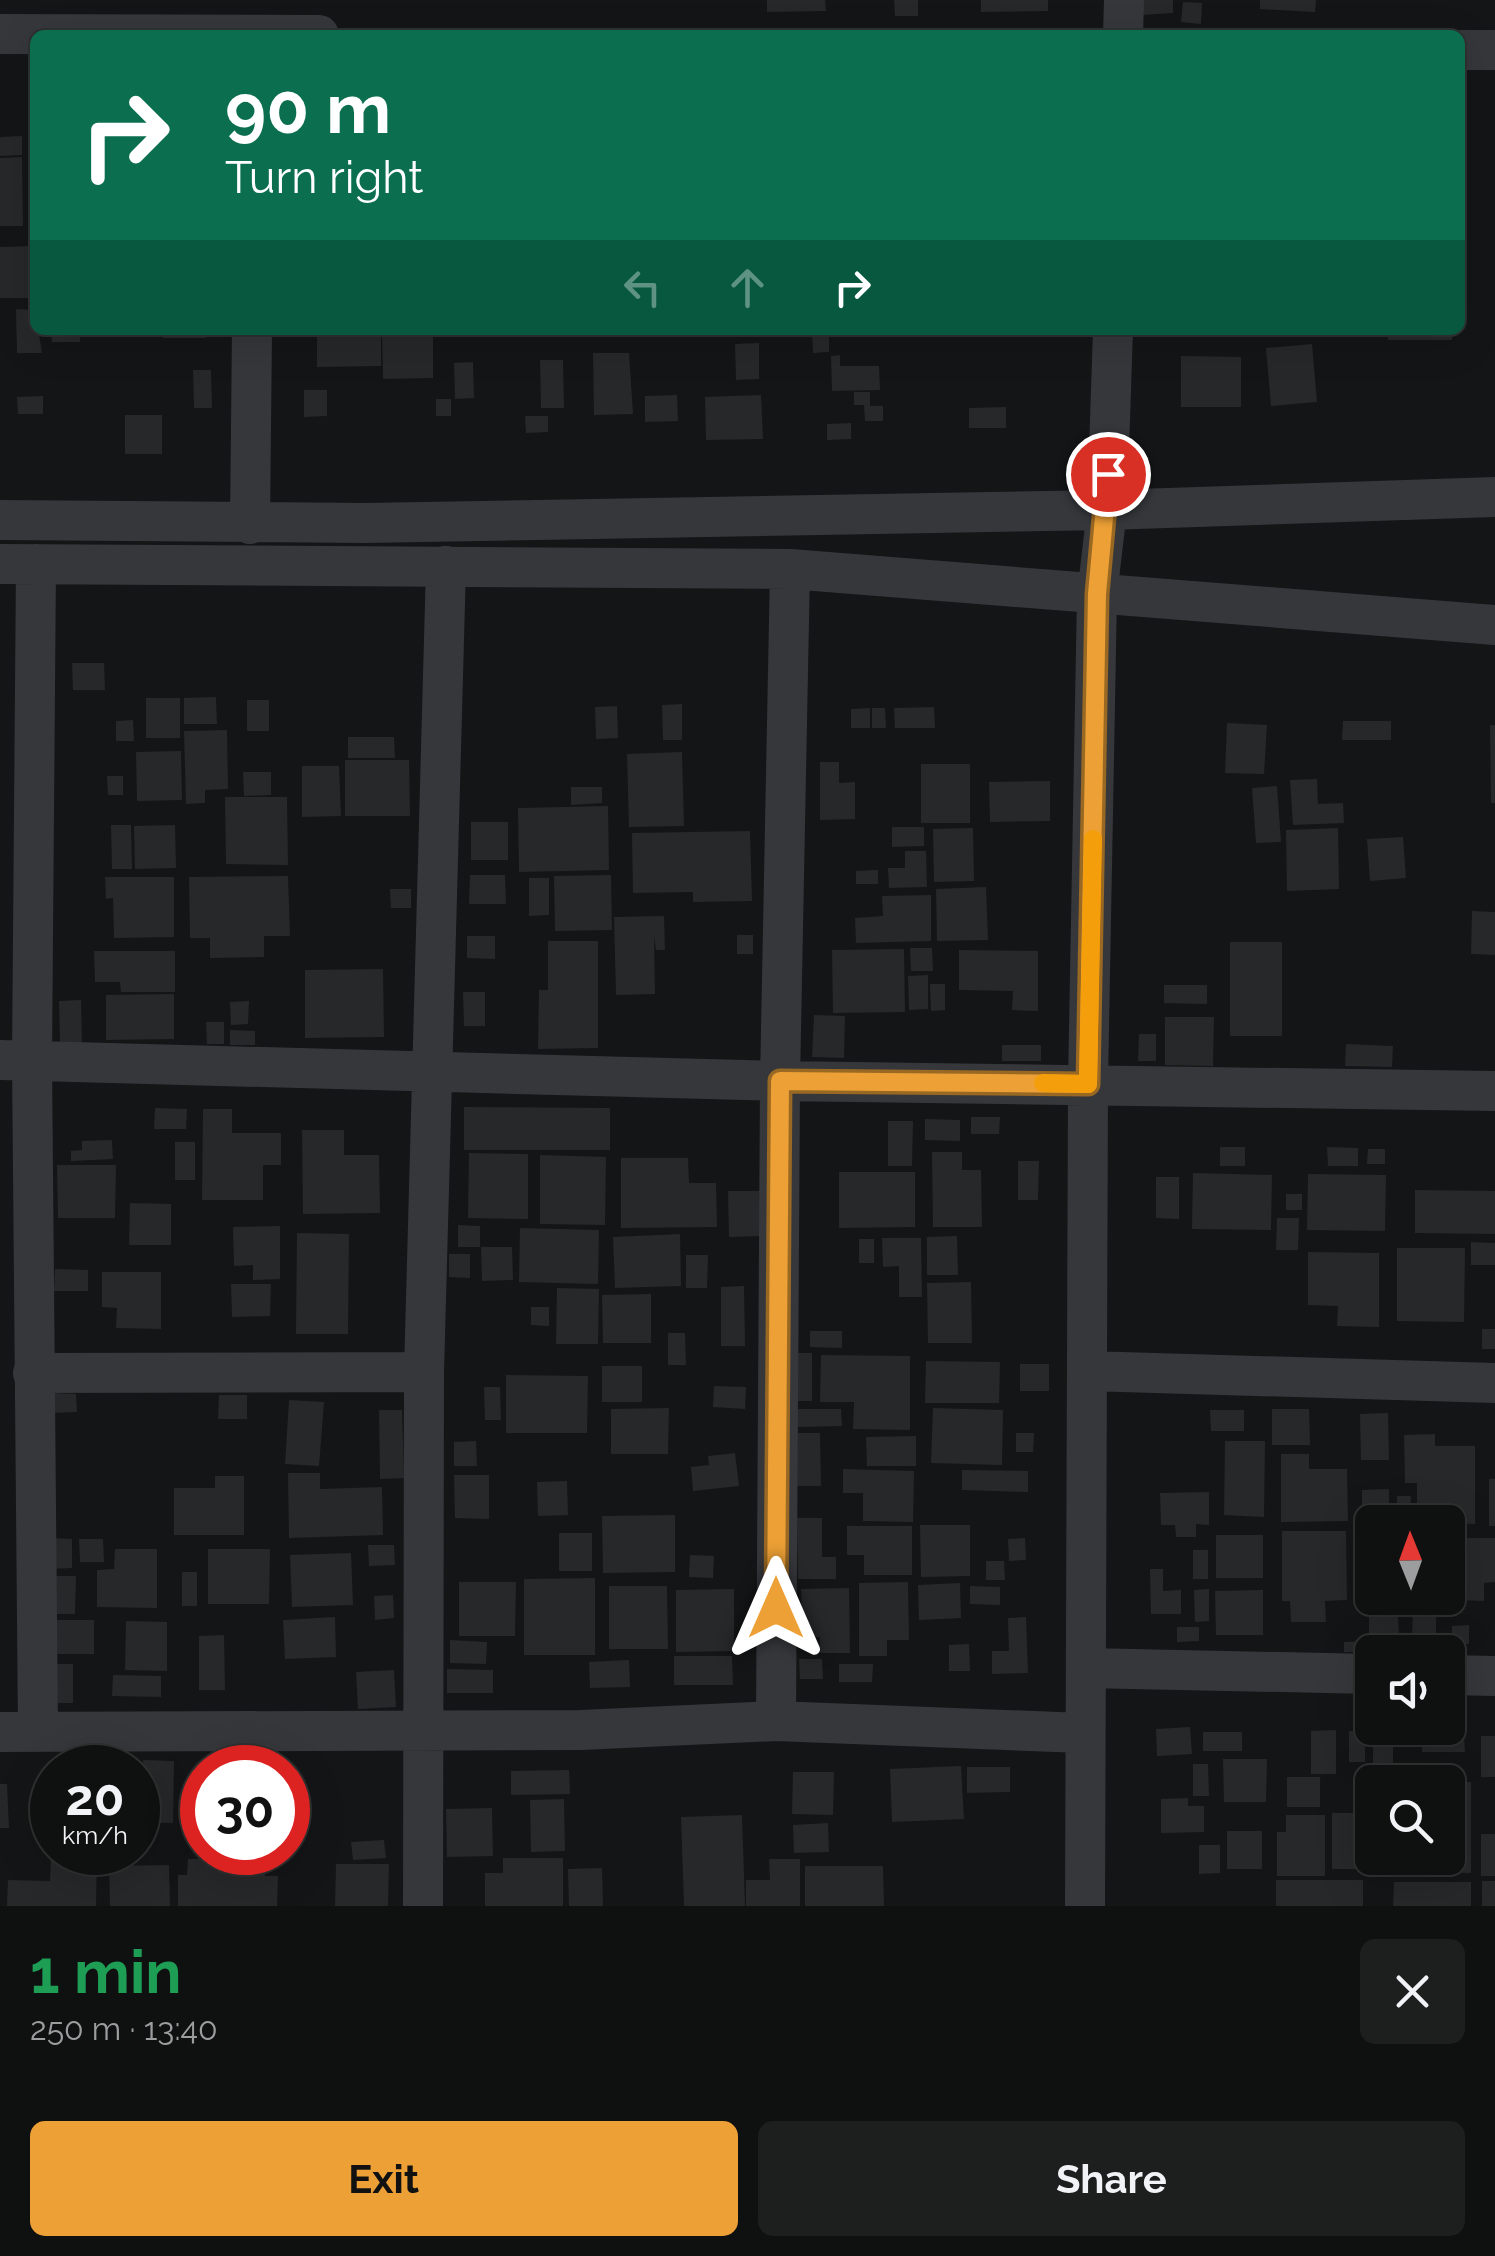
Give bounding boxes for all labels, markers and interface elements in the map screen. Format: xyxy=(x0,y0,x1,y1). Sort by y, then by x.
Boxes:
text: 90 m xyxy=(225,67,391,149)
icon: right xyxy=(60,70,190,200)
text: Turn right xyxy=(225,151,423,204)
icon: left xyxy=(615,260,670,315)
icon: ahead xyxy=(720,260,775,315)
icon: right xyxy=(825,260,880,315)
pin xyxy=(1066,432,1151,517)
icon: arrive xyxy=(1081,447,1136,502)
north arrow xyxy=(1355,1505,1465,1615)
map controls xyxy=(1355,1505,1465,1875)
position arrow xyxy=(724,1556,828,1660)
button: sound xyxy=(1355,1635,1465,1745)
speed limit sign: 30 xyxy=(180,1745,310,1875)
button: search xyxy=(1355,1765,1465,1875)
text: 20 xyxy=(66,1768,124,1827)
text: km/h xyxy=(62,1820,128,1850)
text: 1 min xyxy=(30,1937,181,2007)
button: close xyxy=(1360,1939,1465,2044)
text: 250 m · 13:40 xyxy=(30,2010,218,2047)
button: Exit xyxy=(30,2121,738,2236)
button: Share xyxy=(758,2121,1465,2236)

